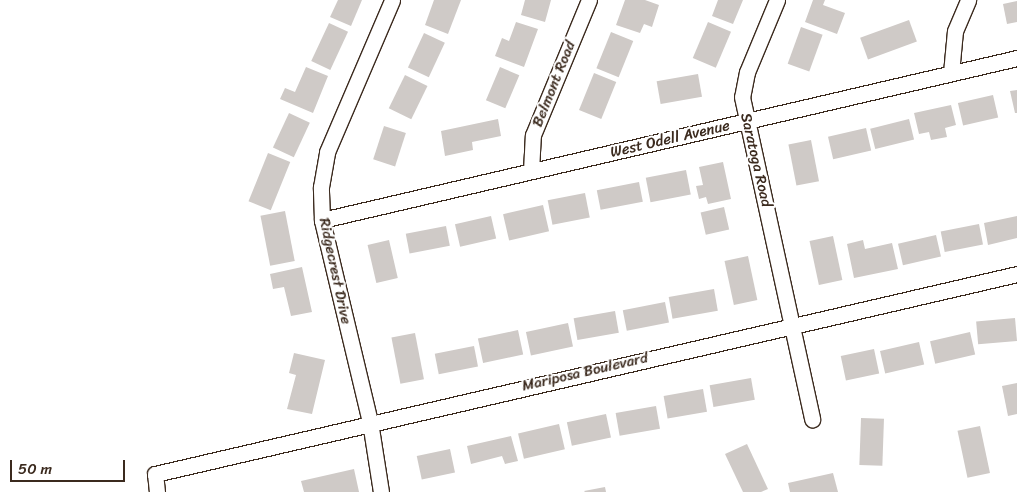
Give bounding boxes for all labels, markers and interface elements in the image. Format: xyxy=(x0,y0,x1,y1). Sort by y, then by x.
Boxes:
street label: Belmont Road xyxy=(529,38,579,130)
street label: Saratoga Road xyxy=(736,111,776,209)
street label: West Odell Avenue xyxy=(608,116,732,162)
street label: Ridgecrest Drive xyxy=(315,216,355,326)
street label: Mariposa Boulevard xyxy=(521,349,649,395)
scale bar xyxy=(12,450,128,482)
text: 50 m xyxy=(18,456,52,482)

